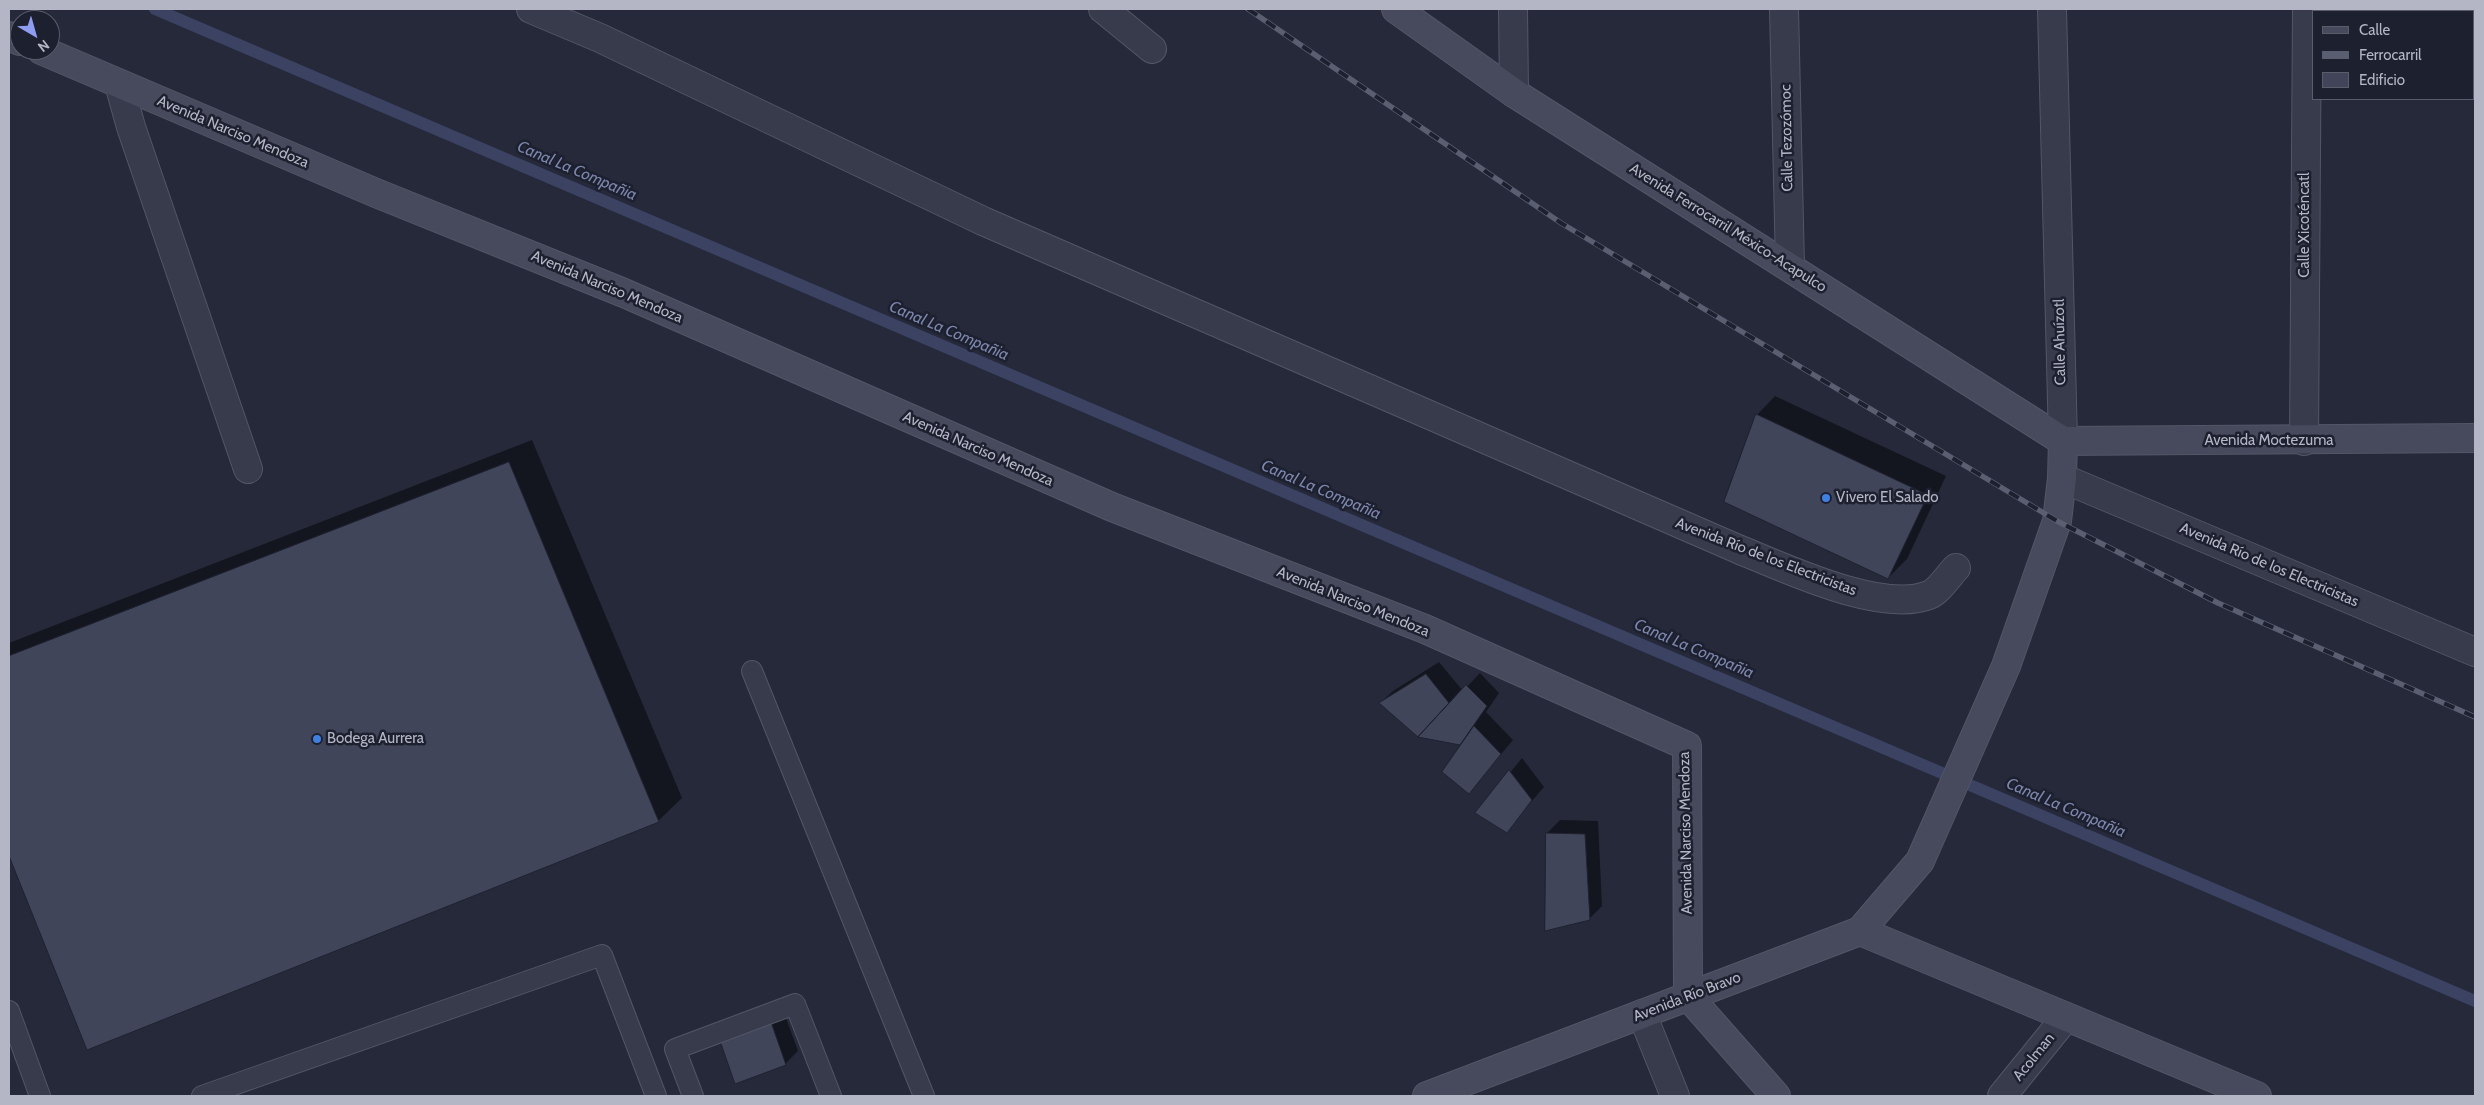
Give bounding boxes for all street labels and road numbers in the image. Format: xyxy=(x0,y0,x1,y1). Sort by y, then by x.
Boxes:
street label: Calle Tezozómoc xyxy=(1777,84,1797,192)
street label: Avenida Narciso Mendoza xyxy=(155,92,311,172)
street label: Avenida Ferrocarril México-Acapulco xyxy=(1626,160,1830,296)
street label: Calle Xicoténcatl xyxy=(2296,172,2314,278)
street label: Avenida Narciso Mendoza xyxy=(529,247,685,327)
street label: Calle Ahuízotl xyxy=(2050,299,2070,385)
street label: Avenida Narciso Mendoza xyxy=(900,408,1056,490)
street label: Avenida Moctezuma xyxy=(2204,432,2334,450)
street label: Avenida Río de los Electricistas xyxy=(1673,514,1859,600)
street label: Avenida Río de los Electricistas xyxy=(2177,519,2361,611)
street label: Avenida Narciso Mendoza xyxy=(1274,563,1432,641)
street label: Avenida Narciso Mendoza xyxy=(1676,751,1696,915)
street label: Avenida Río Bravo xyxy=(1631,968,1743,1026)
street label: Acolman xyxy=(2009,1029,2059,1085)

